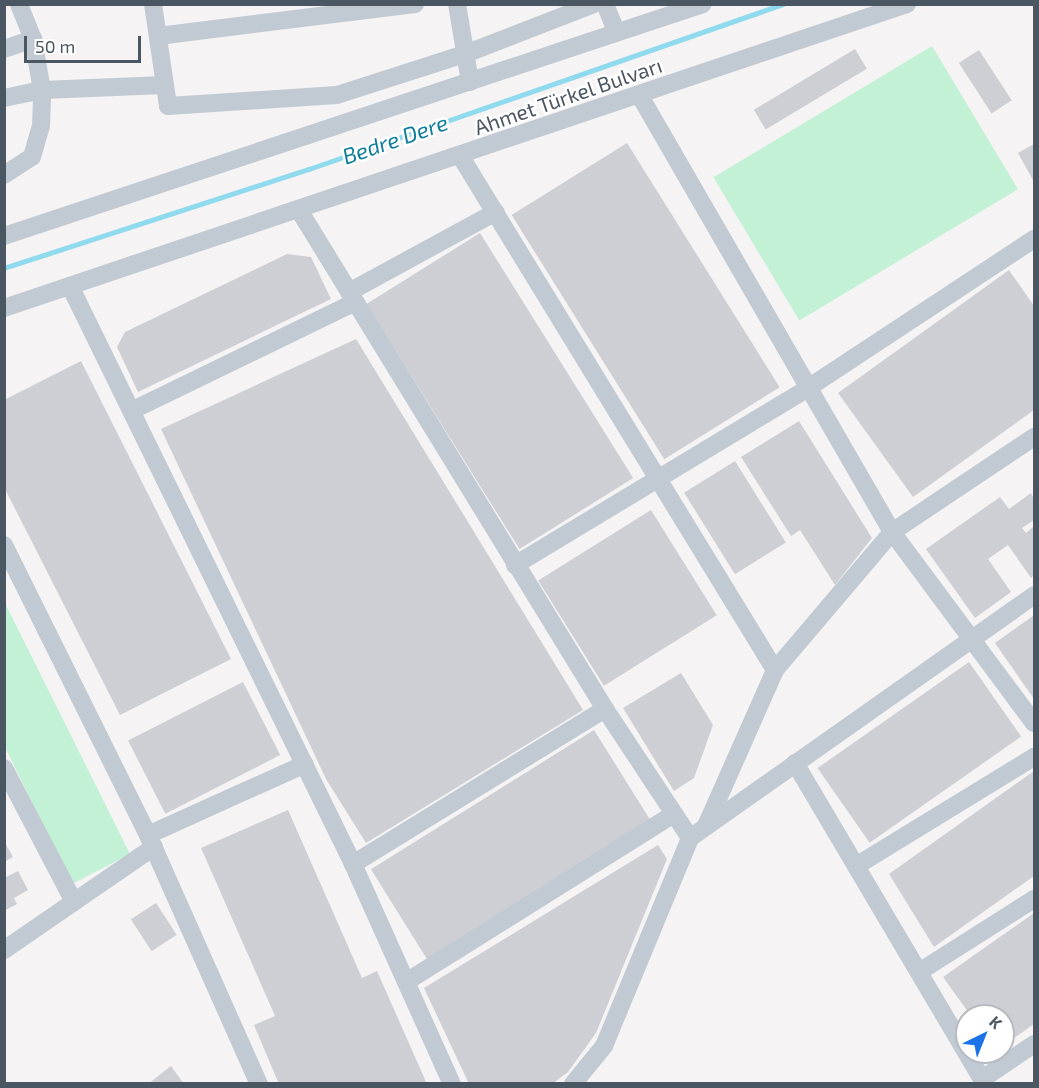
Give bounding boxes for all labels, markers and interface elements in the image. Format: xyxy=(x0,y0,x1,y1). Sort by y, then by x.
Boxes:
scale bar xyxy=(27,24,144,62)
text: 50 m xyxy=(35,35,75,57)
street label: Ahmet Türkel Bulvarı xyxy=(470,52,666,140)
water label: Bedre Dere xyxy=(339,109,451,169)
north arrow xyxy=(955,1004,1015,1064)
text: K xyxy=(986,1012,1006,1032)

